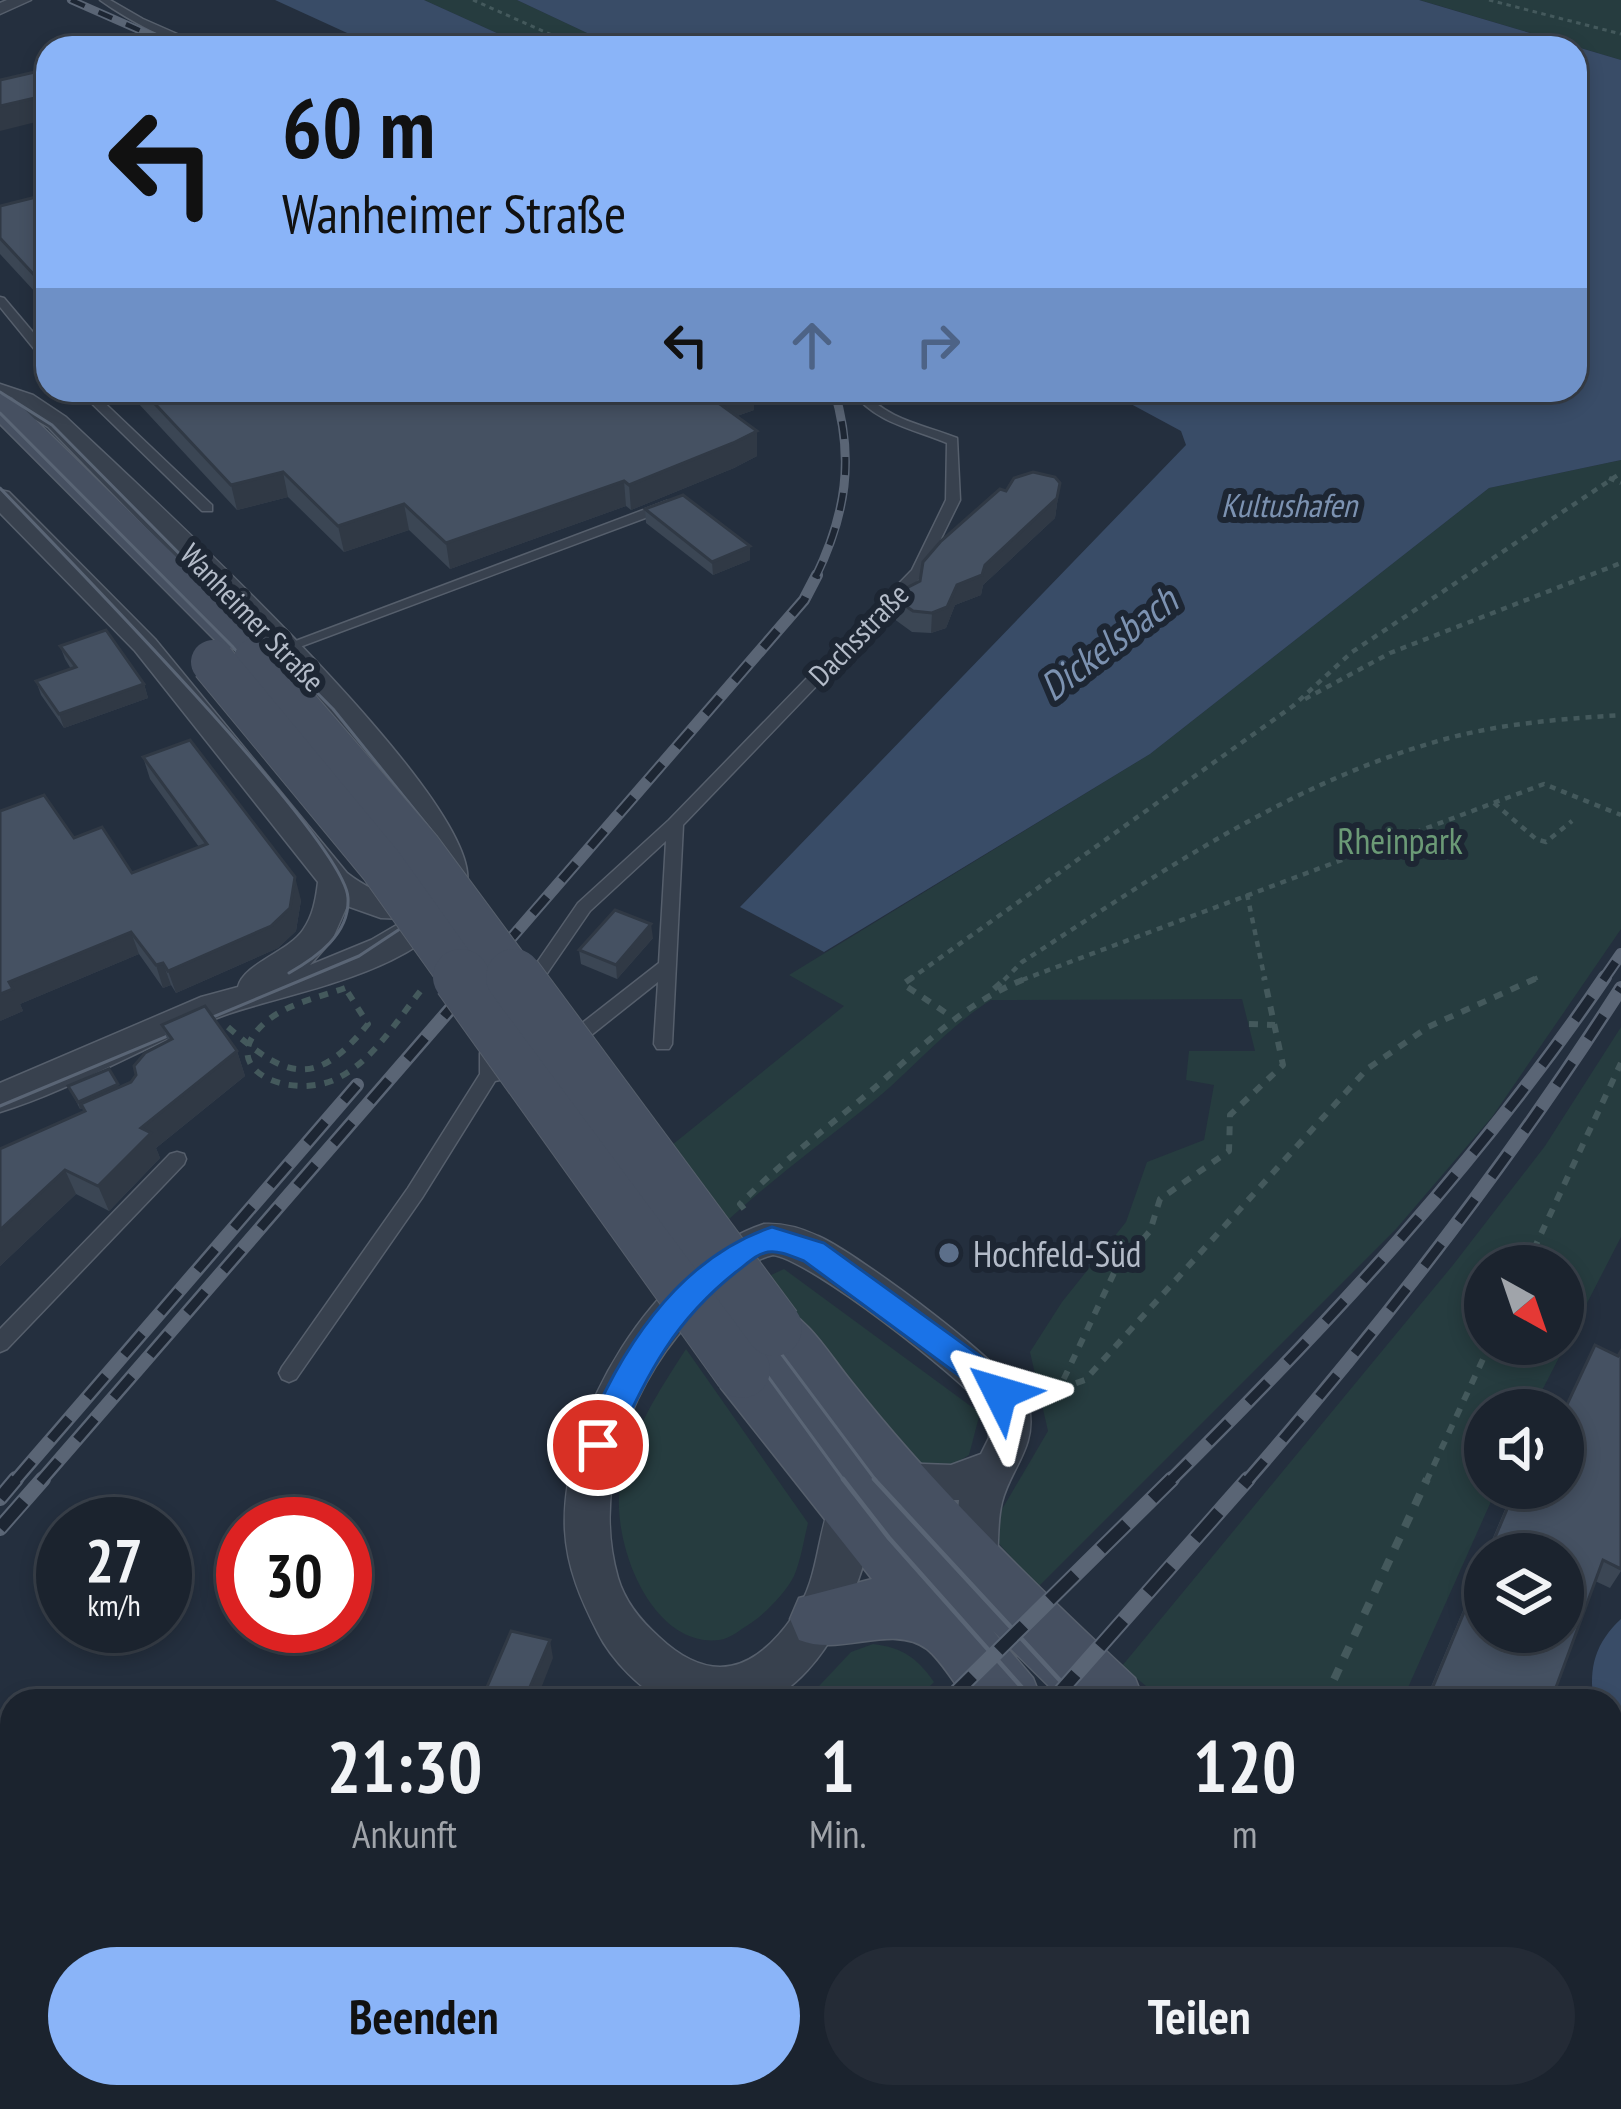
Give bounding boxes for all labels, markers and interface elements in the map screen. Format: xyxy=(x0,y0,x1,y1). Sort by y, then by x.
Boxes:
text: 60 m xyxy=(282,72,435,181)
icon: left xyxy=(84,84,240,240)
text: Wanheimer Straße xyxy=(282,178,626,248)
icon: left xyxy=(653,312,719,378)
icon: ahead xyxy=(779,312,845,378)
icon: right xyxy=(905,312,971,378)
water label: Kultushafen xyxy=(1221,483,1359,526)
street label: Wanheimer Straße xyxy=(173,535,333,699)
water label: Dickelsbach xyxy=(1029,574,1189,711)
street label: Dachsstraße xyxy=(800,575,916,693)
park label: Rheinpark xyxy=(1337,817,1463,864)
place label: Hochfeld-Süd xyxy=(973,1230,1141,1277)
marker: Hochfeld-Süd xyxy=(936,1240,962,1266)
north arrow xyxy=(1464,1245,1584,1365)
map controls xyxy=(1464,1245,1584,1653)
position arrow xyxy=(937,1330,1063,1456)
button: sound xyxy=(1464,1389,1584,1509)
pin xyxy=(547,1394,649,1496)
icon: arrive xyxy=(565,1412,631,1478)
speed limit sign: 30 xyxy=(216,1497,372,1653)
text: 27 xyxy=(85,1521,143,1599)
button: layers xyxy=(1464,1533,1584,1653)
text: km/h xyxy=(87,1585,141,1624)
text: 21:30 xyxy=(327,1719,482,1812)
text: 1 xyxy=(821,1719,855,1812)
text: 120 xyxy=(1193,1719,1296,1812)
text: Ankunft xyxy=(352,1808,457,1859)
text: Min. xyxy=(809,1808,866,1859)
text: m xyxy=(1232,1808,1257,1859)
button: Beenden xyxy=(48,1947,800,2085)
button: Teilen xyxy=(824,1947,1575,2085)

